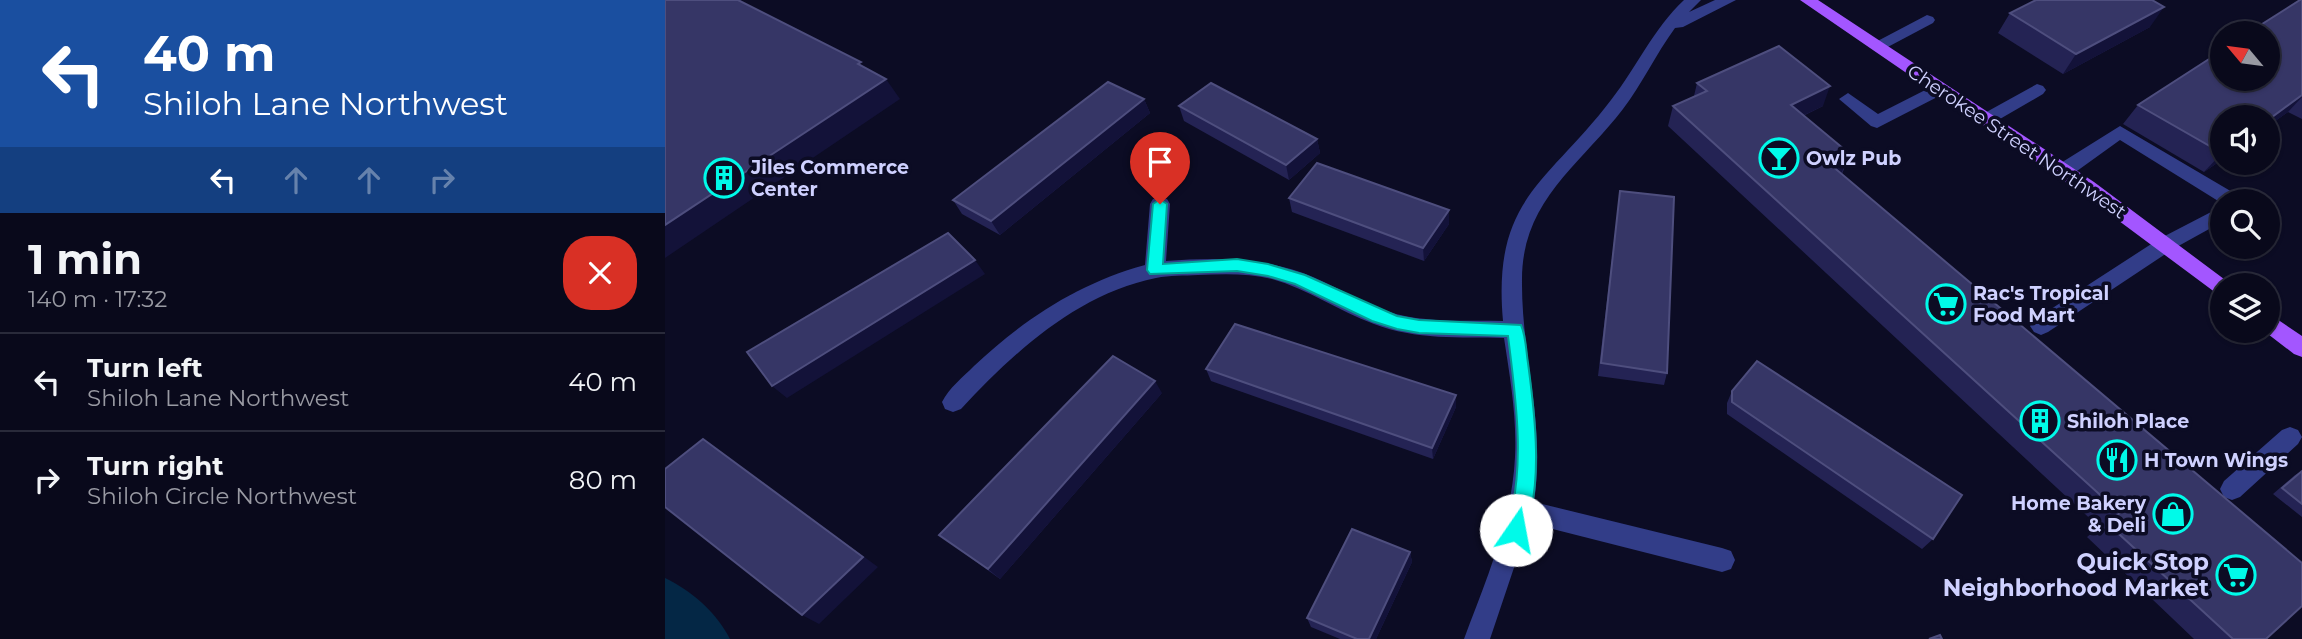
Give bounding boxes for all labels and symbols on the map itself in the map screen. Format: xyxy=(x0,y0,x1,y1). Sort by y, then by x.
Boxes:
north arrow xyxy=(2210,21,2280,91)
street label: Cherokee Street Northwest xyxy=(1903,59,2131,223)
pin xyxy=(1130,132,1190,204)
bar icon: Owlz Pub xyxy=(1758,137,1800,179)
place label: Owlz Pub xyxy=(1806,147,1901,170)
place label: Jiles Commerce Center xyxy=(750,156,909,201)
building icon: Jiles Commerce Center xyxy=(703,157,745,199)
place label: Rac's Tropical Food Mart xyxy=(1973,282,2109,327)
supermarket icon: Rac's Tropical Food Mart xyxy=(1925,283,1967,325)
building icon: Shiloh Place xyxy=(2019,400,2061,442)
place label: Shiloh Place xyxy=(2067,410,2189,433)
restaurant icon: H Town Wings xyxy=(2096,439,2138,481)
place label: H Town Wings xyxy=(2144,449,2288,472)
place label: Home Bakery & Deli xyxy=(2011,492,2147,537)
position arrow xyxy=(1479,493,1553,567)
shop icon: Home Bakery & Deli xyxy=(2152,493,2194,535)
place label: Quick Stop Neighborhood Market xyxy=(1943,548,2209,602)
supermarket icon: Quick Stop Neighborhood Market xyxy=(2215,554,2257,596)

